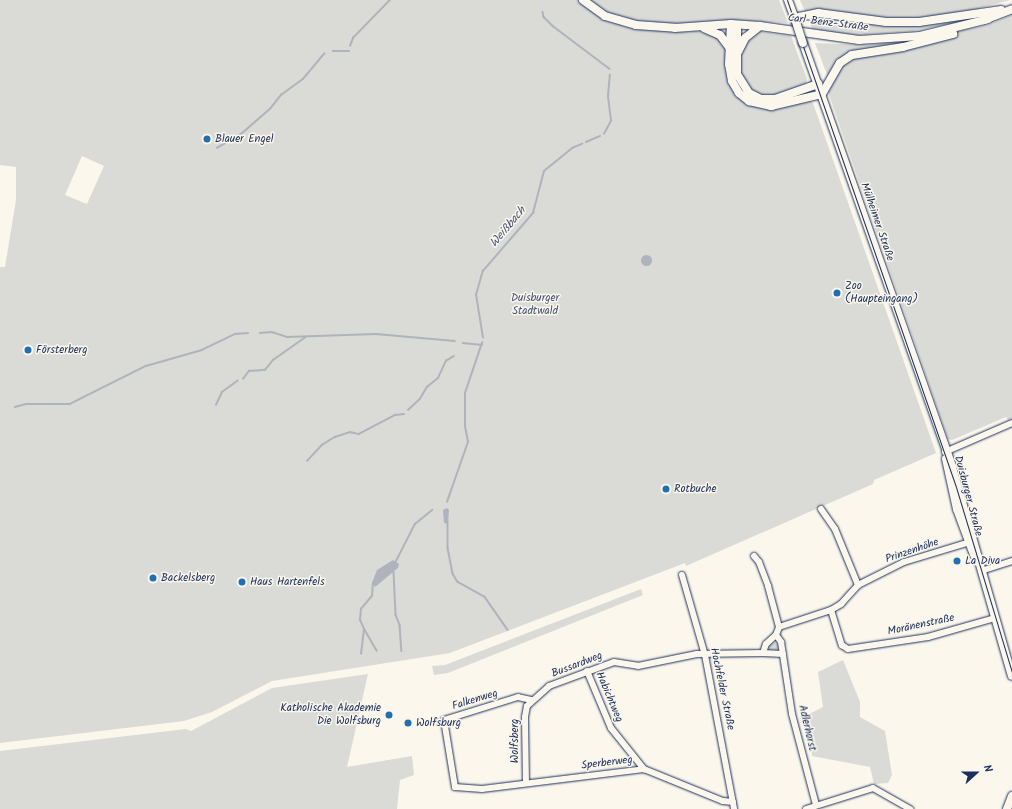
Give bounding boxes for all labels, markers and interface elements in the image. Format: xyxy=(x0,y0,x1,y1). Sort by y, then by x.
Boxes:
street label: Carl-Benz-Straße xyxy=(787,12,869,34)
place label: Blauer Engel xyxy=(215,132,273,146)
marker: Blauer Engel xyxy=(202,134,212,144)
street label: Mülheimer Straße xyxy=(857,181,897,263)
water label: Weißbach xyxy=(487,204,529,250)
place label: Zoo (Haupteingang) xyxy=(845,280,918,306)
marker: Zoo (Haupteingang) xyxy=(832,288,842,298)
park label: Duisburger Stadtwald xyxy=(511,292,559,318)
place label: Försterberg xyxy=(36,343,87,357)
marker: Försterberg xyxy=(23,345,33,355)
street label: Duisburger Straße xyxy=(951,454,985,538)
place label: Rotbuche xyxy=(674,482,716,496)
marker: Rotbuche xyxy=(661,484,671,494)
street label: Prinzenhöhe xyxy=(884,536,940,566)
place label: La Diva xyxy=(965,554,1000,568)
marker: La Diva xyxy=(952,556,962,566)
place label: Backelsberg xyxy=(161,571,215,585)
marker: Backelsberg xyxy=(148,573,158,583)
place label: Haus Hartenfels xyxy=(250,575,325,589)
marker: Haus Hartenfels xyxy=(237,577,247,587)
street label: Moränenstraße xyxy=(886,611,956,639)
street label: Hochfelder Straße xyxy=(707,647,737,731)
street label: Bussardweg xyxy=(550,649,604,681)
street label: Habichtweg xyxy=(592,670,626,724)
street label: Falkenweg xyxy=(451,687,499,713)
place label: Katholische Akademie Die Wolfsburg xyxy=(280,702,381,728)
street label: Adlerhorst xyxy=(795,704,819,752)
marker: Katholische Akademie Die Wolfsburg xyxy=(384,710,394,720)
place label: Wolfsburg xyxy=(416,716,461,730)
marker: Wolfsburg xyxy=(403,718,413,728)
street label: Wolfsberg xyxy=(508,719,522,763)
street label: Sperberweg xyxy=(581,753,633,773)
north arrow xyxy=(956,753,996,793)
text: N xyxy=(978,762,997,775)

